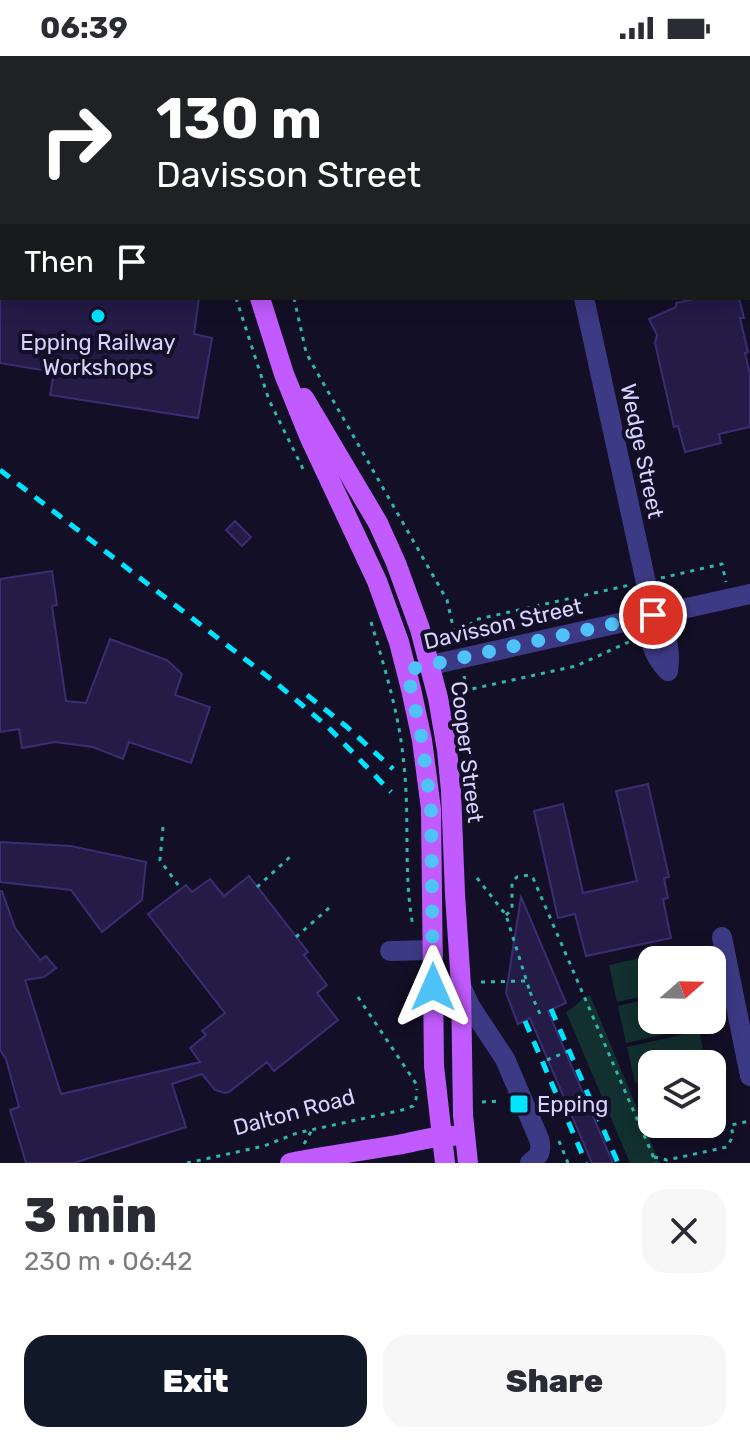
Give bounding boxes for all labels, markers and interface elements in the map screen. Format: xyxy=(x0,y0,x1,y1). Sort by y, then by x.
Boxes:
text: 06:39 xyxy=(40,10,128,46)
text: 130 m xyxy=(156,86,322,152)
icon: right xyxy=(24,88,128,192)
text: Davisson Street xyxy=(156,153,421,196)
icon: arrive xyxy=(110,240,154,284)
text: Then xyxy=(24,244,94,280)
marker: Epping Railway Workshops xyxy=(89,307,107,325)
place label: Epping Railway Workshops xyxy=(20,329,176,381)
street label: Wedge Street xyxy=(615,381,670,521)
pin xyxy=(619,581,687,649)
street label: Davisson Street xyxy=(421,593,585,655)
icon: arrive xyxy=(631,593,675,637)
street label: Cooper Street xyxy=(445,680,489,825)
position arrow xyxy=(391,945,475,1029)
north arrow xyxy=(638,946,726,1034)
map controls xyxy=(638,946,726,1138)
button: layers xyxy=(638,1050,726,1138)
street label: Dalton Road xyxy=(230,1083,358,1141)
place label: Epping xyxy=(537,1091,608,1118)
marker: Epping xyxy=(508,1093,530,1115)
text: 3 min xyxy=(24,1187,157,1244)
button: close xyxy=(642,1189,726,1273)
text: 230 m · 06:42 xyxy=(24,1246,192,1277)
button: Exit xyxy=(24,1335,367,1427)
button: Share xyxy=(383,1335,726,1427)

